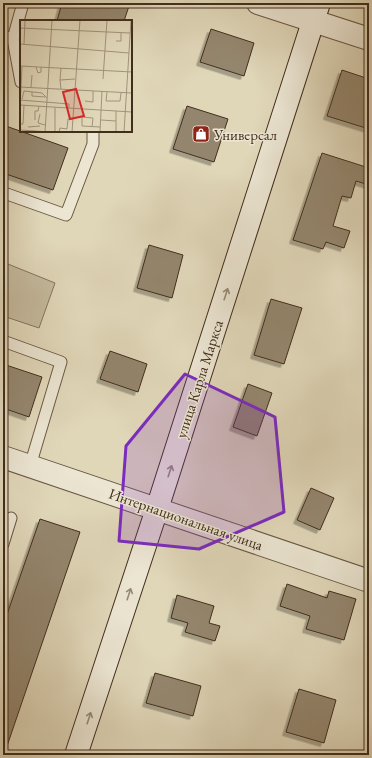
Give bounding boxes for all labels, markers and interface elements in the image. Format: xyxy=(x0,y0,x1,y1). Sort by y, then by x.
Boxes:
inset map xyxy=(20,20,132,132)
shop icon: Универсал xyxy=(191,124,211,144)
place label: Универсал xyxy=(213,125,277,144)
one-way arrow xyxy=(223,287,230,300)
street label: улица Карла Маркса xyxy=(171,317,227,441)
one-way arrow xyxy=(167,465,174,478)
street label: Интернациональная улица xyxy=(106,484,266,554)
one-way arrow xyxy=(126,589,134,601)
one-way arrow xyxy=(85,712,93,724)

